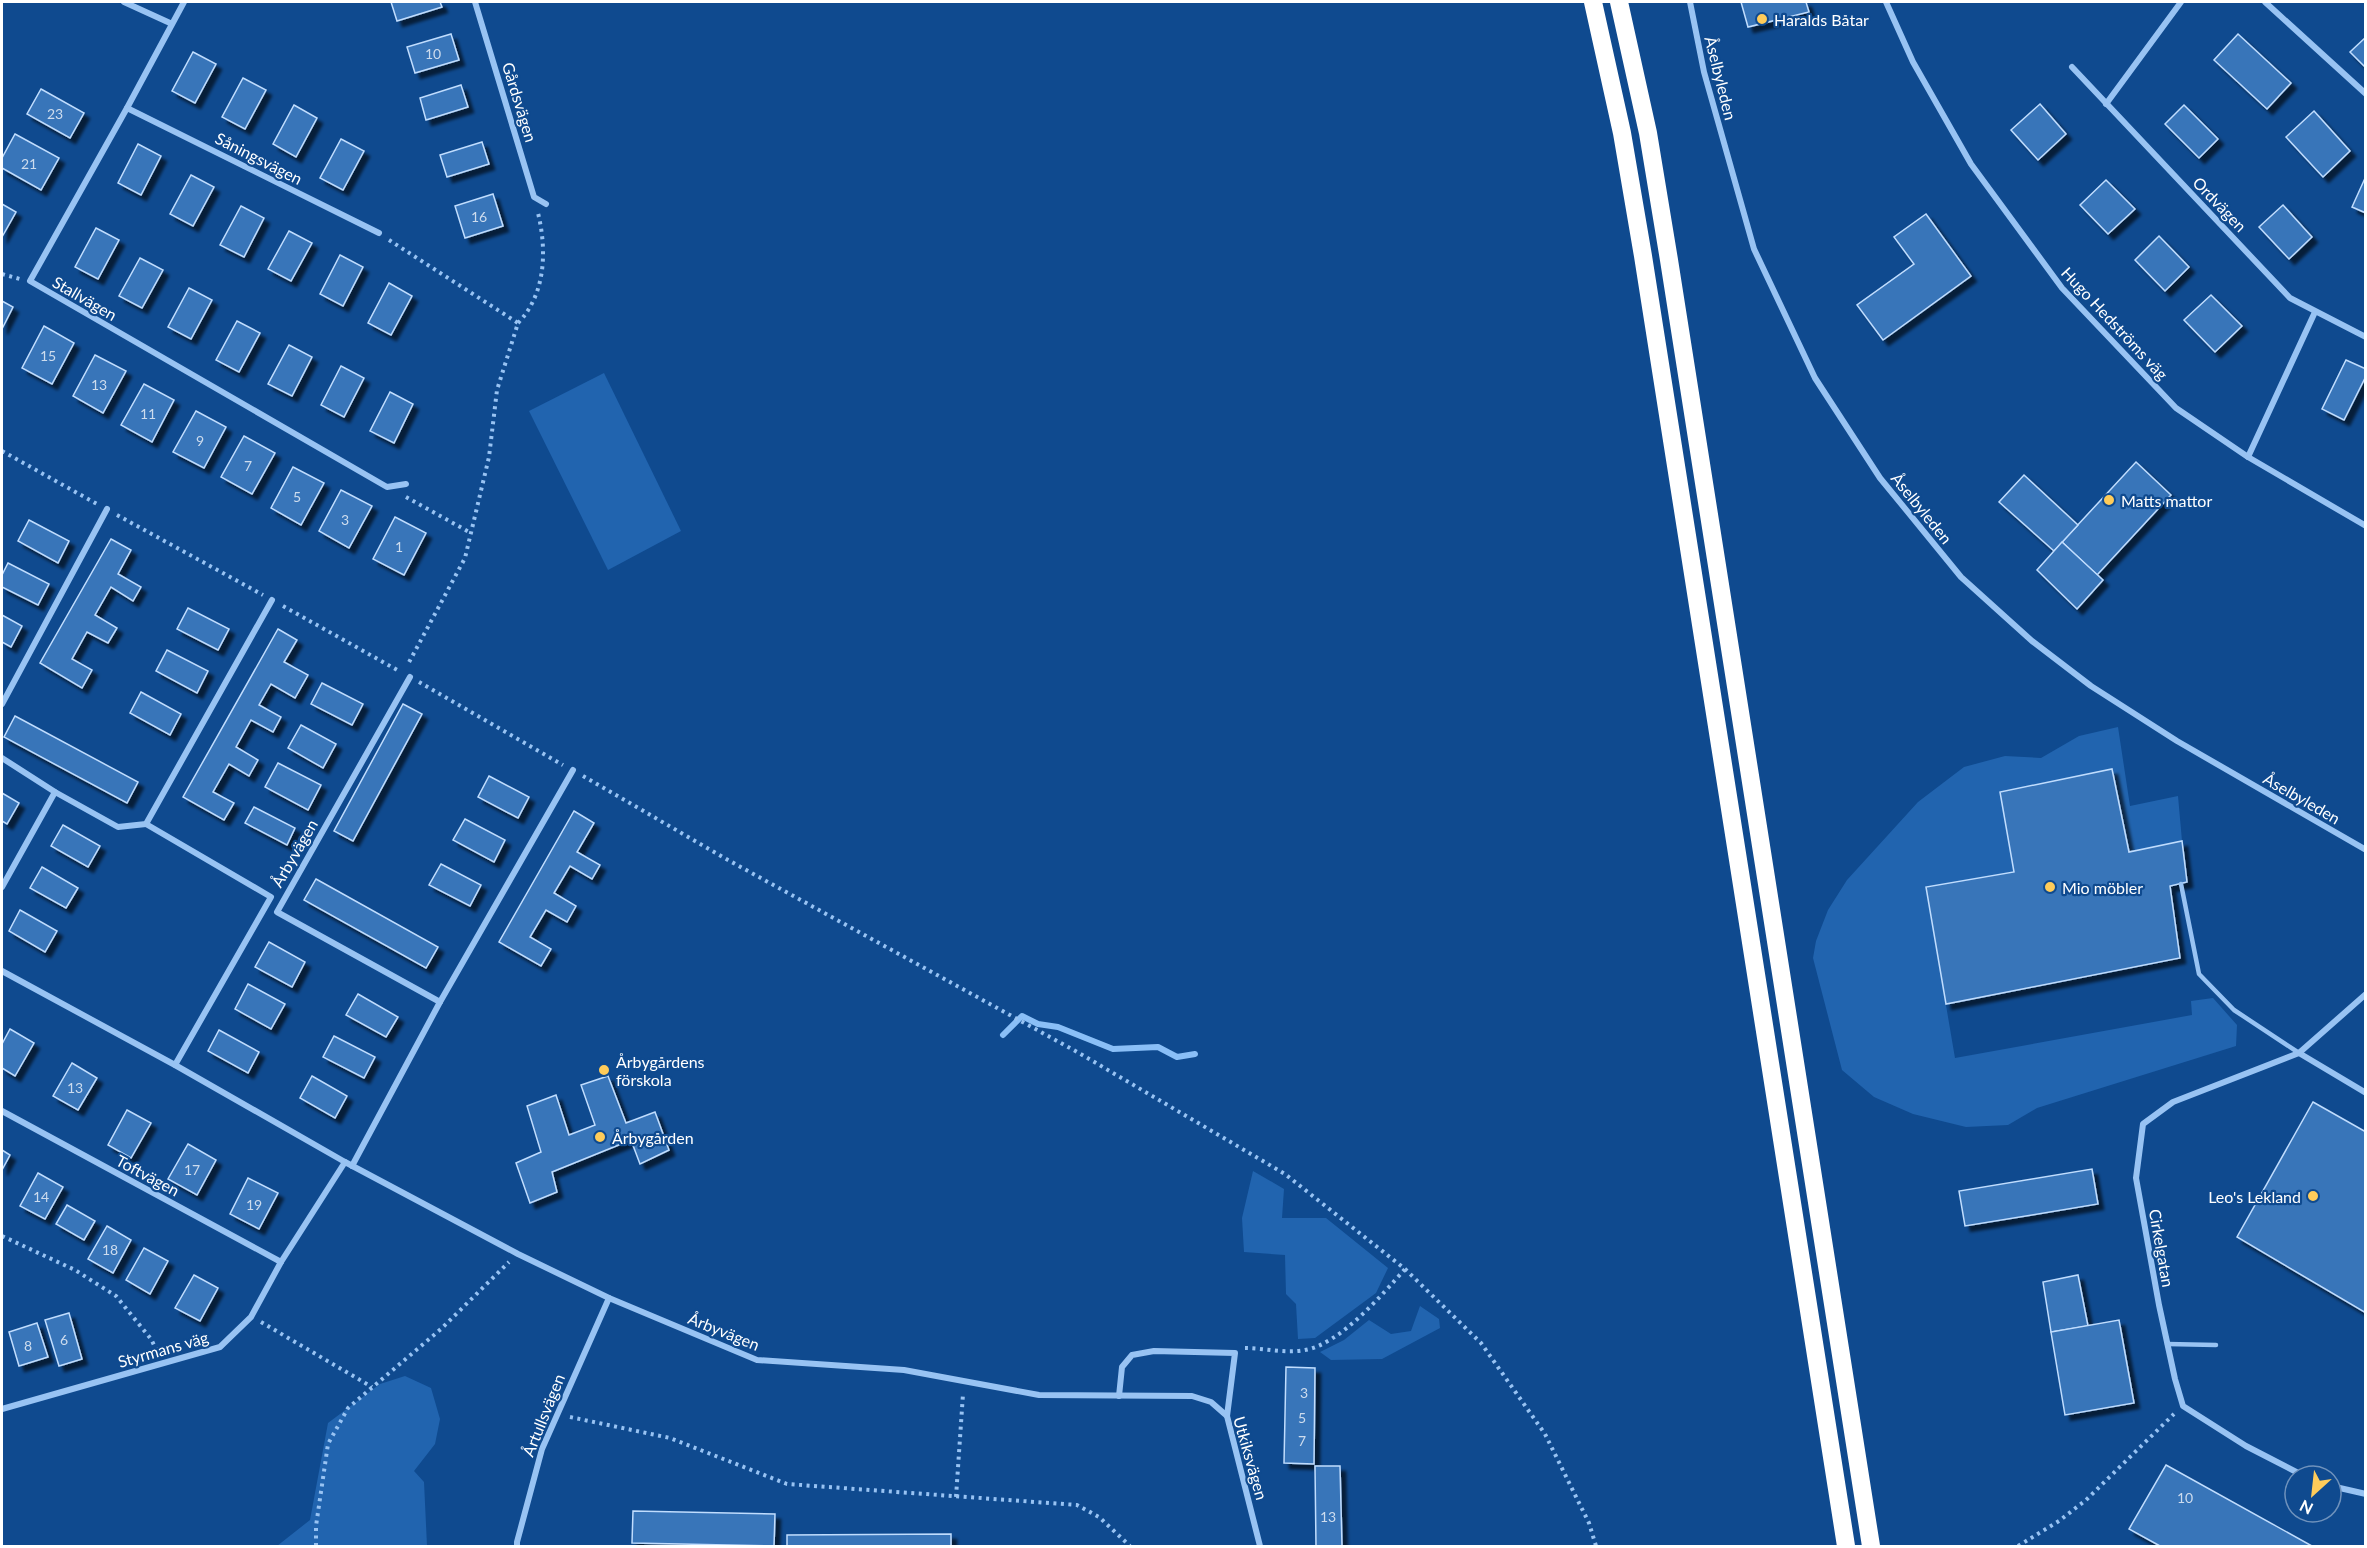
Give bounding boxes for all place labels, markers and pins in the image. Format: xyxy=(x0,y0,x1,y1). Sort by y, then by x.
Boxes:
place label: Haralds Båtar xyxy=(1774,10,1869,29)
marker: Haralds Båtar xyxy=(1755,12,1769,26)
place label: Matts mattor xyxy=(2121,491,2212,510)
marker: Matts mattor xyxy=(2102,493,2116,507)
place label: Mio möbler xyxy=(2062,878,2143,897)
marker: Mio möbler xyxy=(2043,880,2057,894)
place label: Årbygårdens förskola xyxy=(616,1052,705,1089)
marker: Årbygårdens förskola xyxy=(597,1063,611,1077)
place label: Årbygården xyxy=(612,1128,694,1147)
marker: Årbygården xyxy=(593,1130,607,1144)
place label: Leo's Lekland xyxy=(2208,1187,2301,1206)
marker: Leo's Lekland xyxy=(2306,1189,2320,1203)

